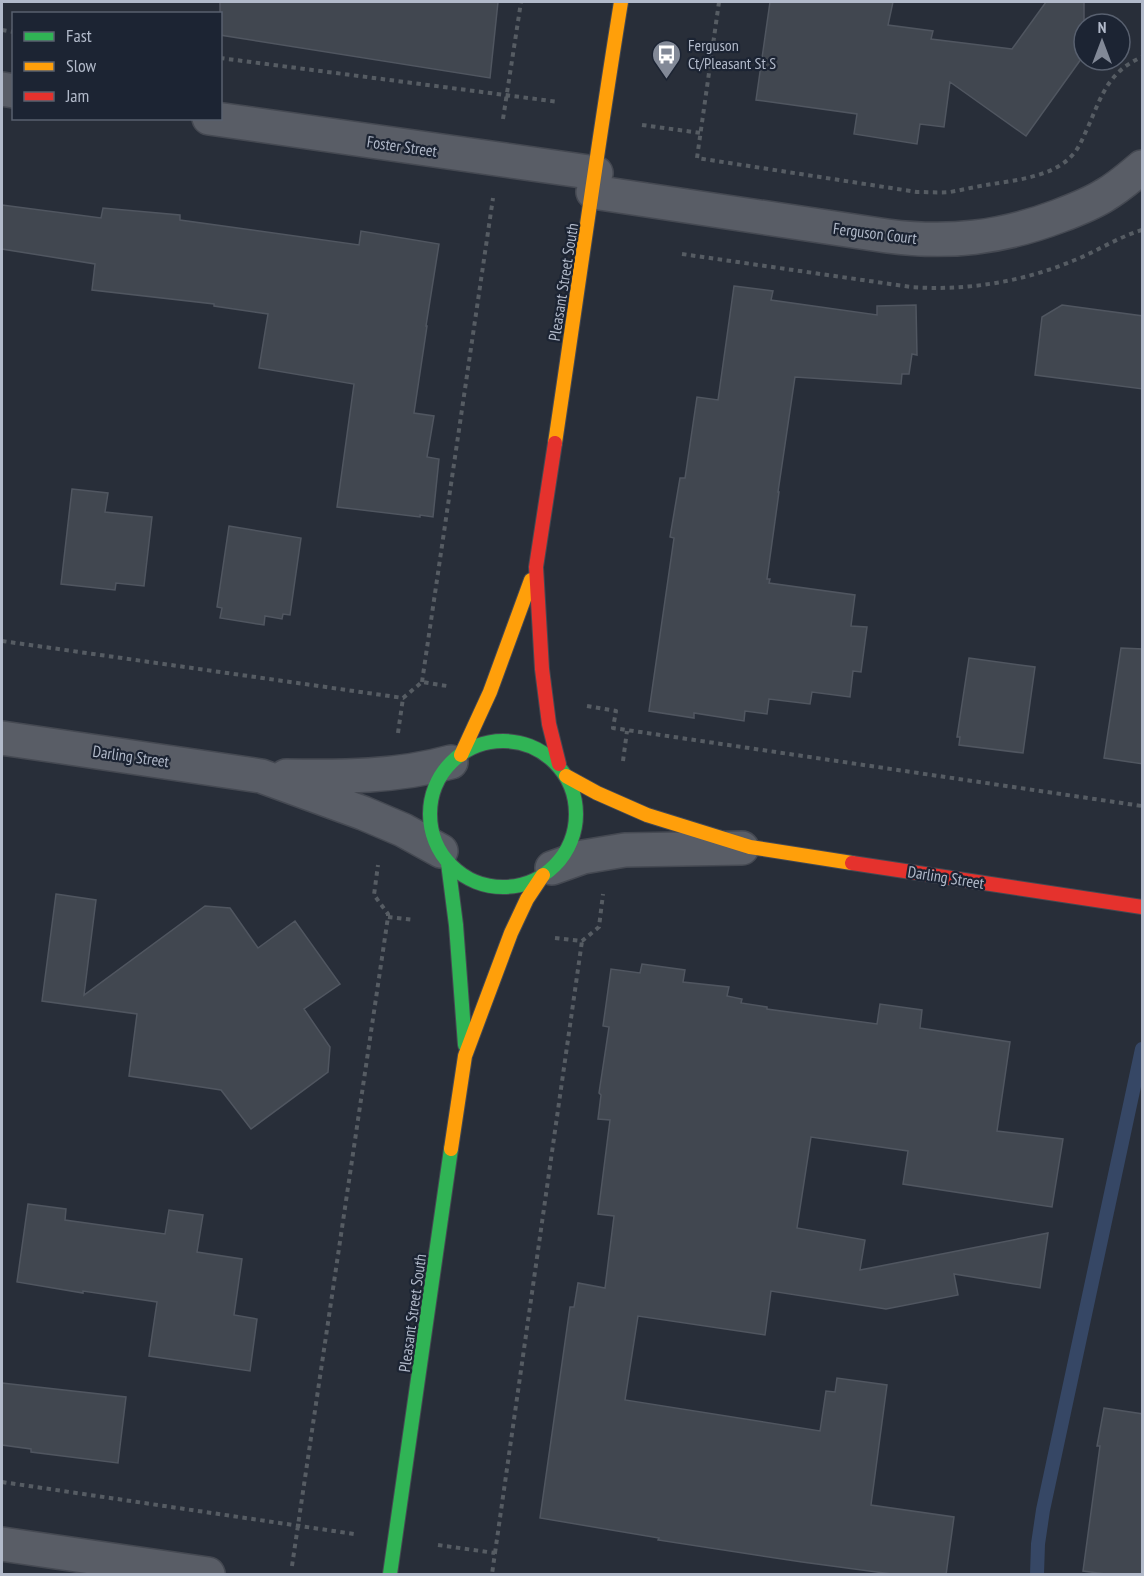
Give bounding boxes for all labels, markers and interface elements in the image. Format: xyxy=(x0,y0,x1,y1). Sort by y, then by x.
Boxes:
legend xyxy=(12,12,222,120)
north arrow xyxy=(1072,12,1132,72)
text: N xyxy=(1098,17,1106,37)
text: Fast xyxy=(66,24,92,47)
place label: Ferguson Ct/Pleasant St S xyxy=(688,35,776,73)
bus stop icon: Ferguson Ct/Pleasant St S xyxy=(651,38,683,80)
text: Slow xyxy=(66,54,97,77)
text: Jam xyxy=(65,84,89,107)
street label: Foster Street xyxy=(366,131,439,161)
street label: Ferguson Court xyxy=(832,218,919,248)
street label: Pleasant Street South xyxy=(544,222,582,342)
street label: Darling Street xyxy=(92,741,171,771)
street label: Darling Street xyxy=(906,861,986,893)
street label: Pleasant Street South xyxy=(394,1253,430,1373)

